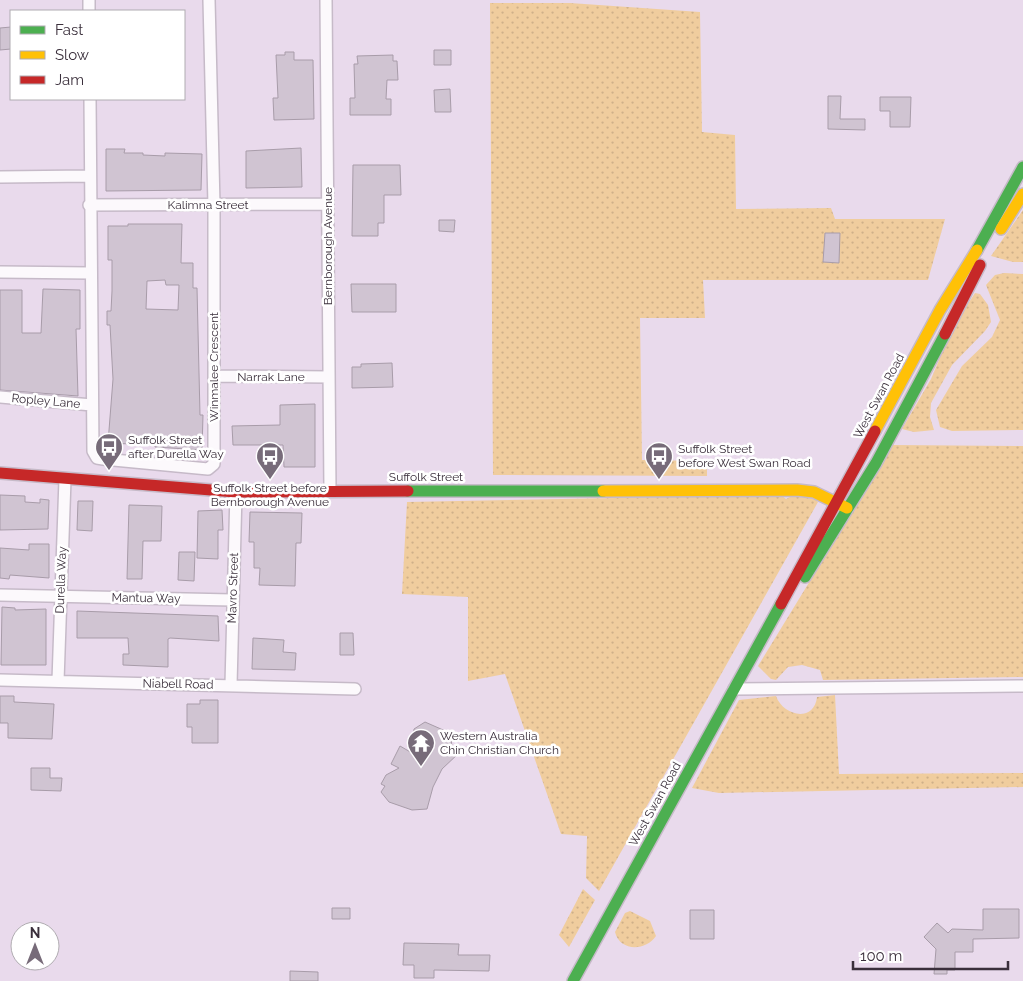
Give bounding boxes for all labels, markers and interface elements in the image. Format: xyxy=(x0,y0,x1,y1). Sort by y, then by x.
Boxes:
legend xyxy=(10,10,185,100)
text: Fast xyxy=(55,21,83,39)
text: Slow xyxy=(55,46,89,64)
text: Jam xyxy=(55,71,84,89)
street label: Bernborough Avenue xyxy=(321,187,335,305)
street label: Kalimna Street xyxy=(167,198,249,212)
street label: Winmalee Crescent xyxy=(207,312,221,422)
street label: West Swan Road xyxy=(851,351,907,441)
street label: Narrak Lane xyxy=(237,370,305,384)
street label: Ropley Lane xyxy=(11,391,81,411)
bus stop icon: Suffolk Street after Durella Way xyxy=(94,432,124,471)
place label: Suffolk Street after Durella Way xyxy=(128,433,224,461)
bus stop icon: Suffolk Street before Bernborough Avenue xyxy=(255,441,285,480)
bus stop icon: Suffolk Street before West Swan Road xyxy=(644,441,674,480)
place label: Suffolk Street before West Swan Road xyxy=(678,442,811,470)
street label: Suffolk Street xyxy=(389,470,463,484)
place label: Suffolk Street before Bernborough Avenue xyxy=(211,481,329,509)
street label: Durella Way xyxy=(53,546,69,614)
street label: Mavro Street xyxy=(225,552,241,624)
street label: Mantua Way xyxy=(111,590,181,606)
street label: Niabell Road xyxy=(142,676,214,692)
temple icon: Western Australia Chin Christian Church xyxy=(406,728,436,767)
place label: Western Australia Chin Christian Church xyxy=(440,729,559,757)
street label: West Swan Road xyxy=(626,760,684,848)
north arrow xyxy=(10,921,60,971)
text: N xyxy=(30,925,40,941)
scale bar xyxy=(853,938,1008,970)
text: 100 m xyxy=(860,947,902,965)

